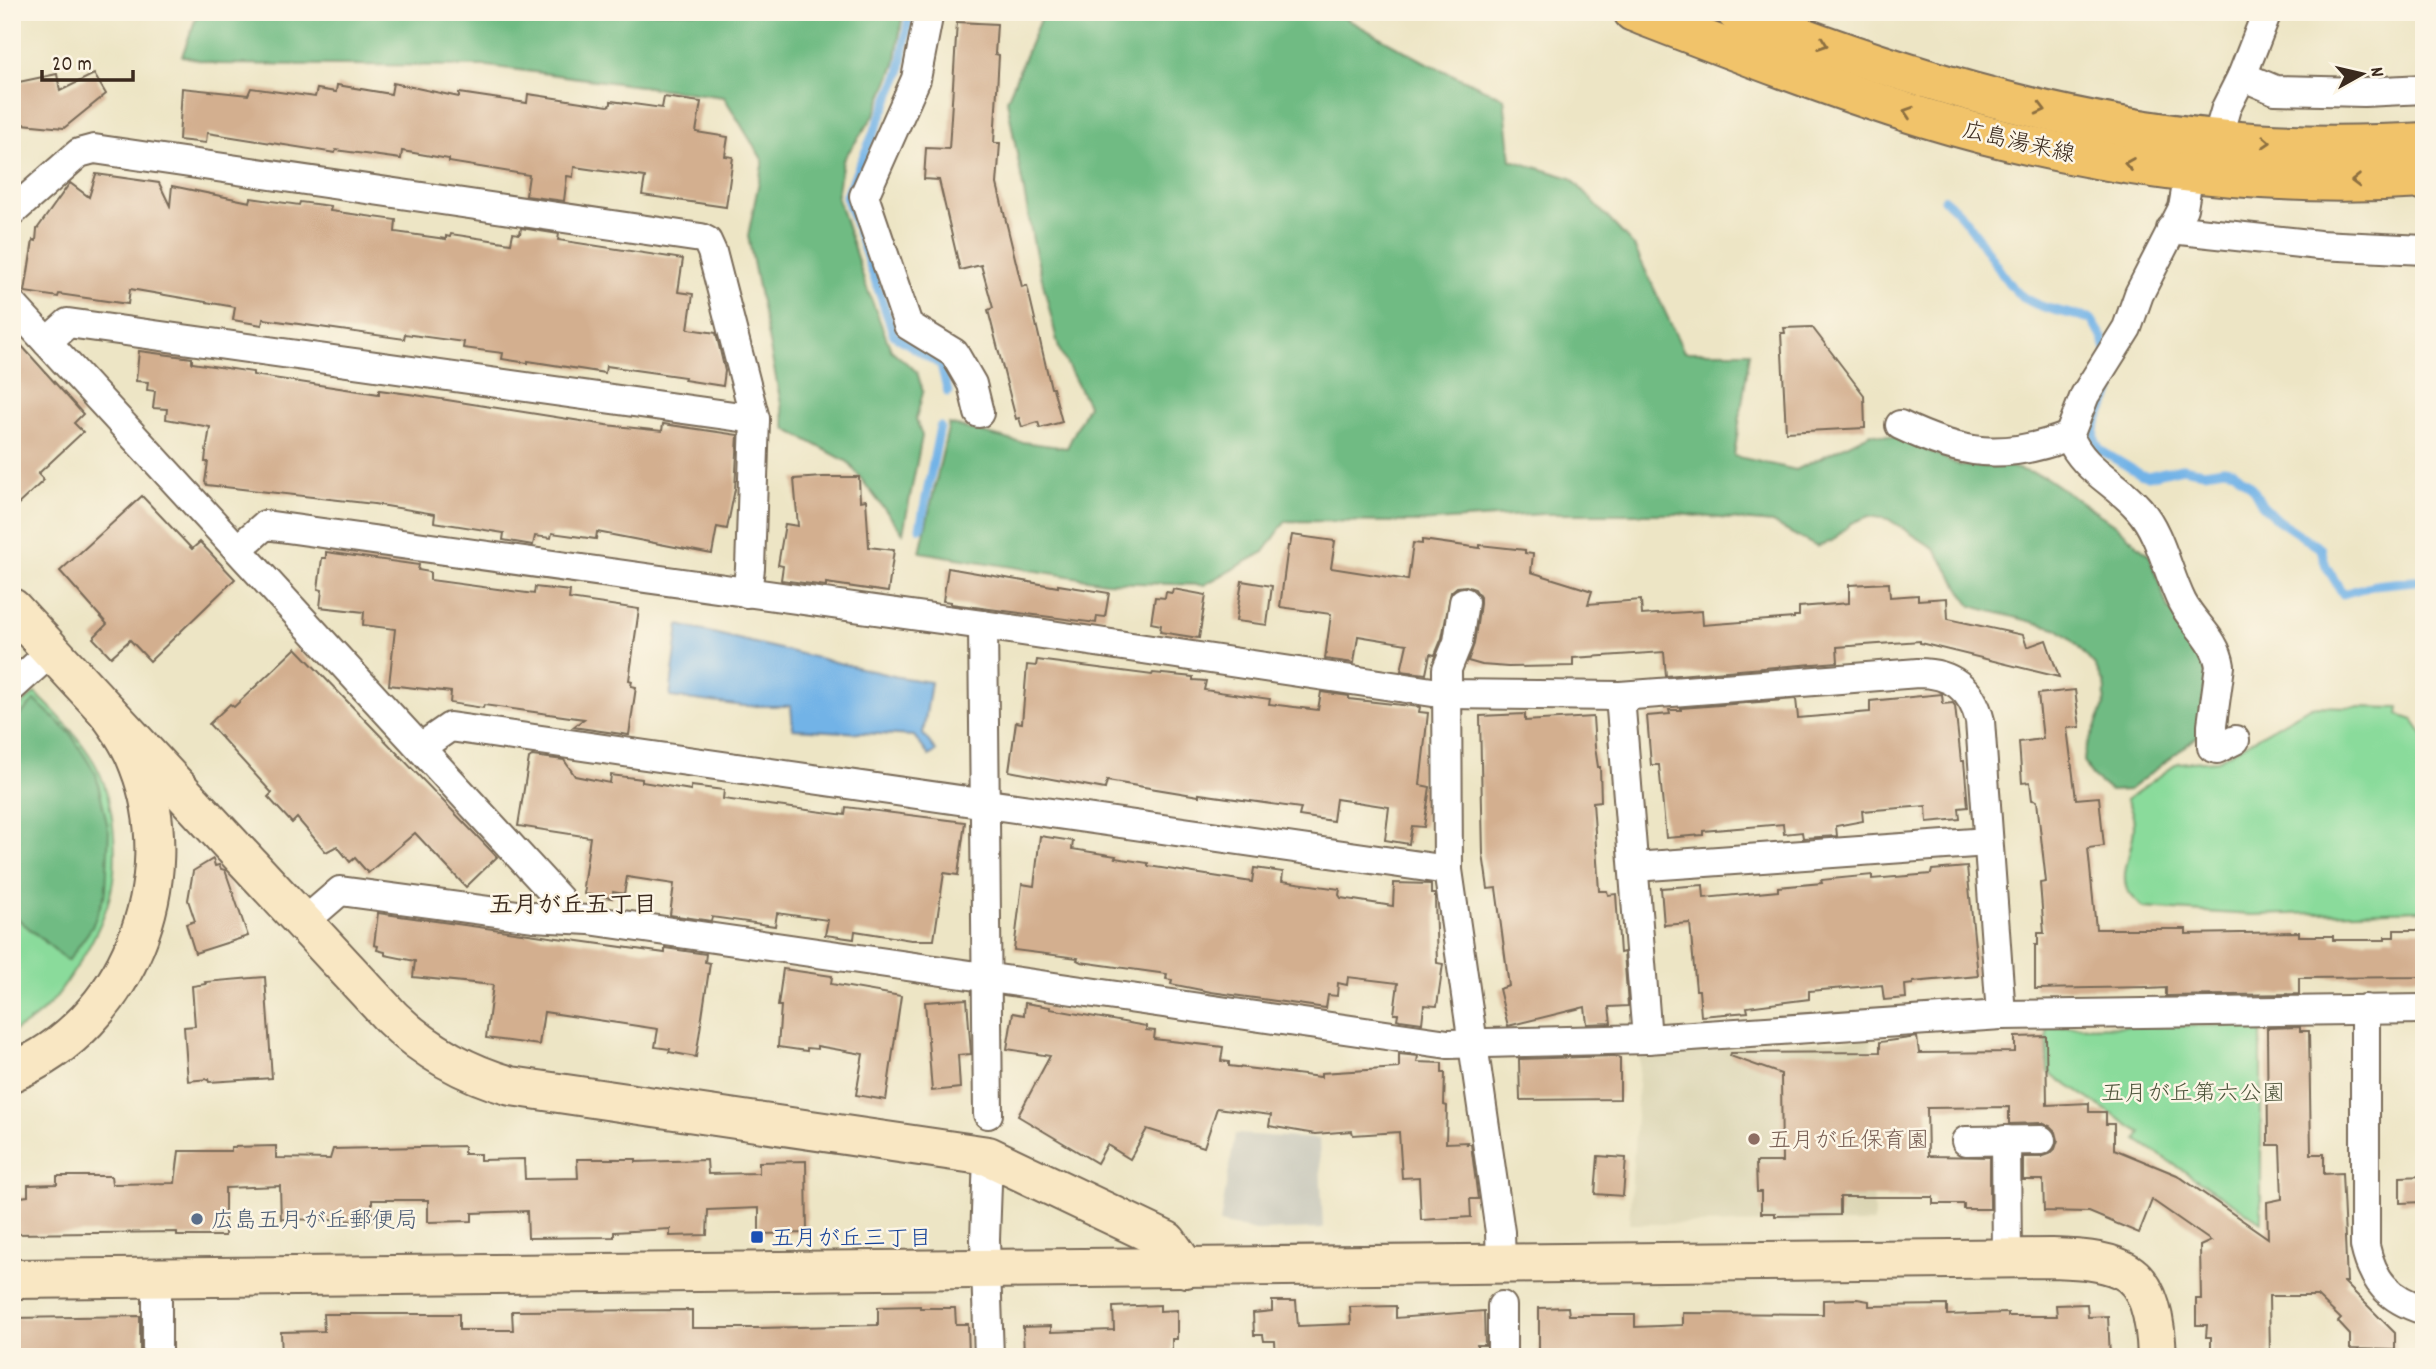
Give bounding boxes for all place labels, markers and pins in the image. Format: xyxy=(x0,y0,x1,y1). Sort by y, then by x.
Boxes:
place label: 五月が丘保育園 xyxy=(1768,1126,1929,1159)
marker: 五月が丘保育園 xyxy=(1746,1131,1762,1147)
place label: 広島五月が丘郵便局 xyxy=(211,1206,418,1239)
marker: 広島五月が丘郵便局 xyxy=(189,1211,205,1227)
place label: 五月が丘三丁目 xyxy=(771,1224,932,1257)
marker: 五月が丘三丁目 xyxy=(749,1229,765,1245)

